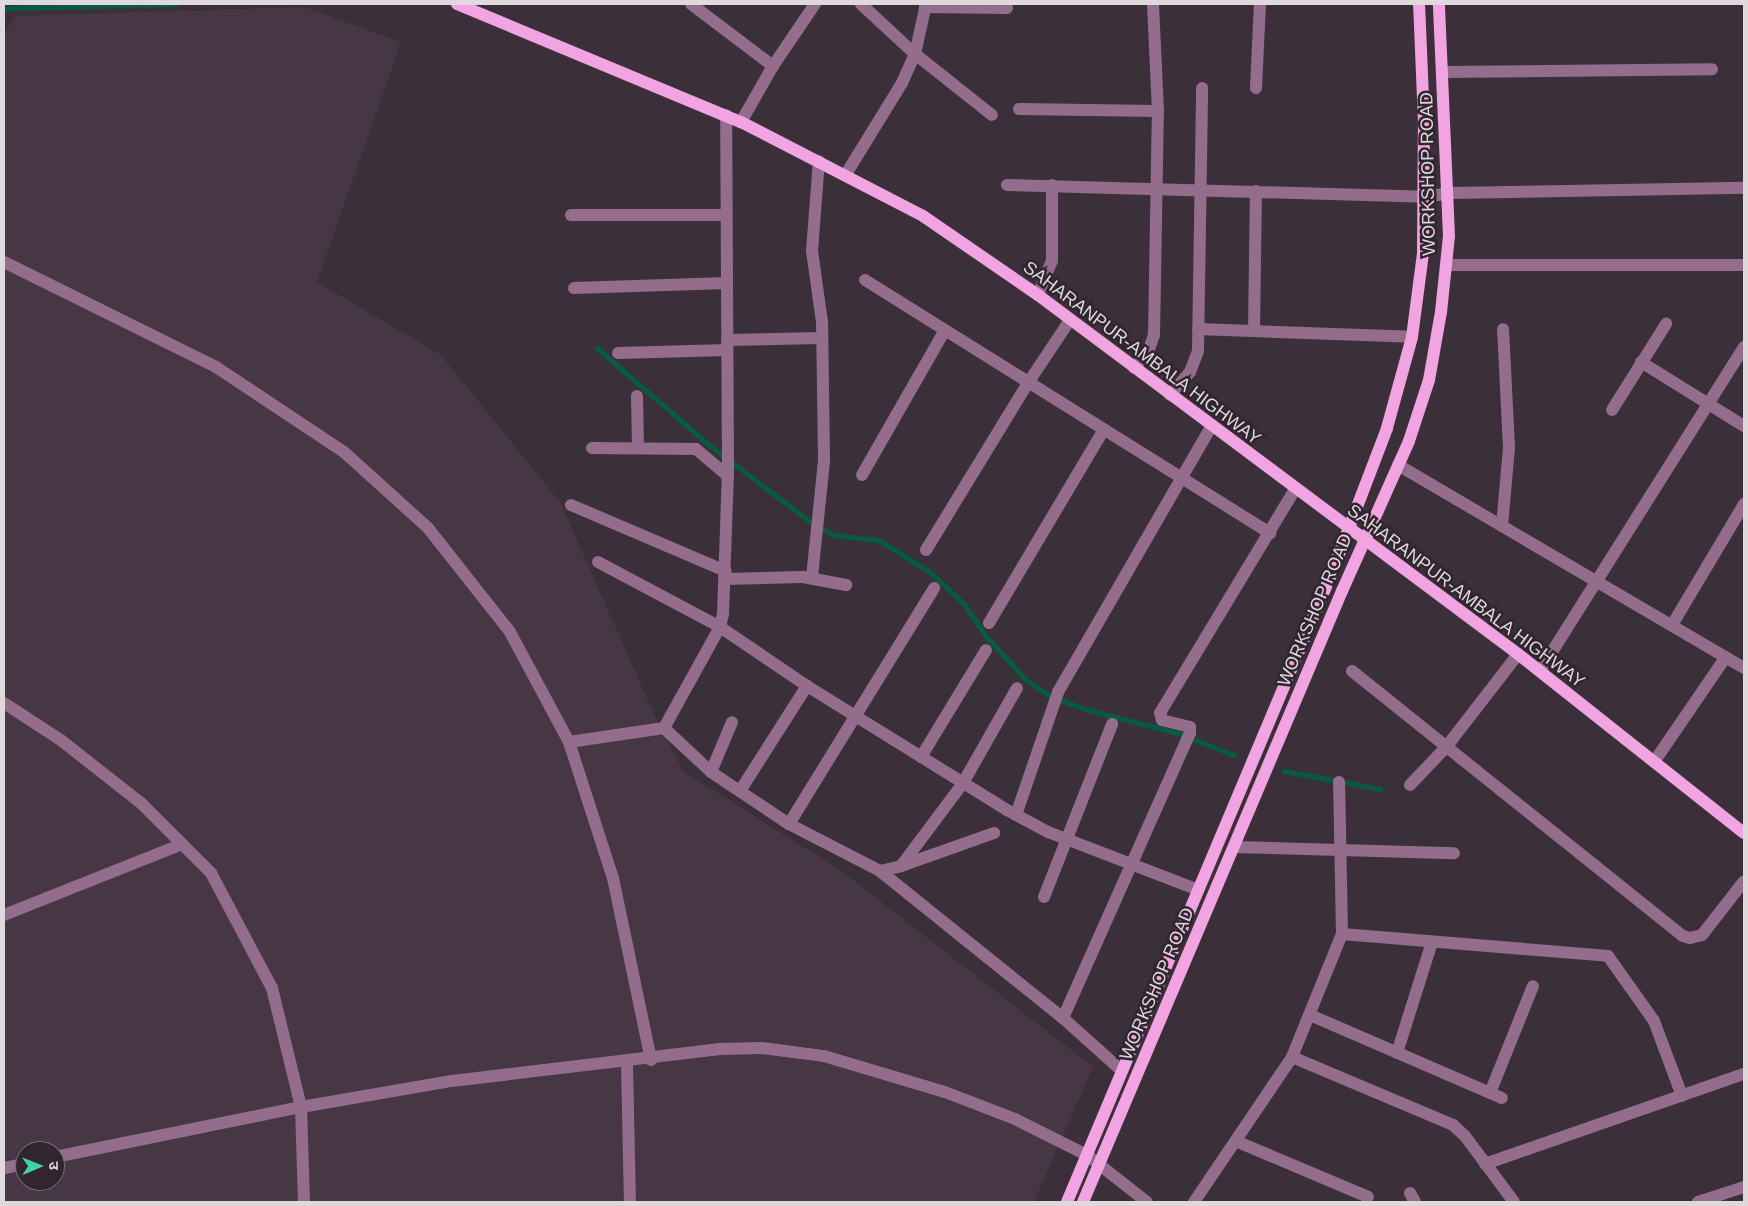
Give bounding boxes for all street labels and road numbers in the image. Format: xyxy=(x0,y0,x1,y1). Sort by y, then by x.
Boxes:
street label: WORKSHOP ROAD xyxy=(1416,92,1440,256)
street label: SAHARANPUR-AMBALA HIGHWAY xyxy=(1018,256,1266,450)
street label: SAHARANPUR-AMBALA HIGHWAY xyxy=(1342,499,1590,693)
street label: WORKSHOP ROAD xyxy=(1273,530,1357,690)
street label: WORKSHOP ROAD xyxy=(1115,904,1199,1064)

